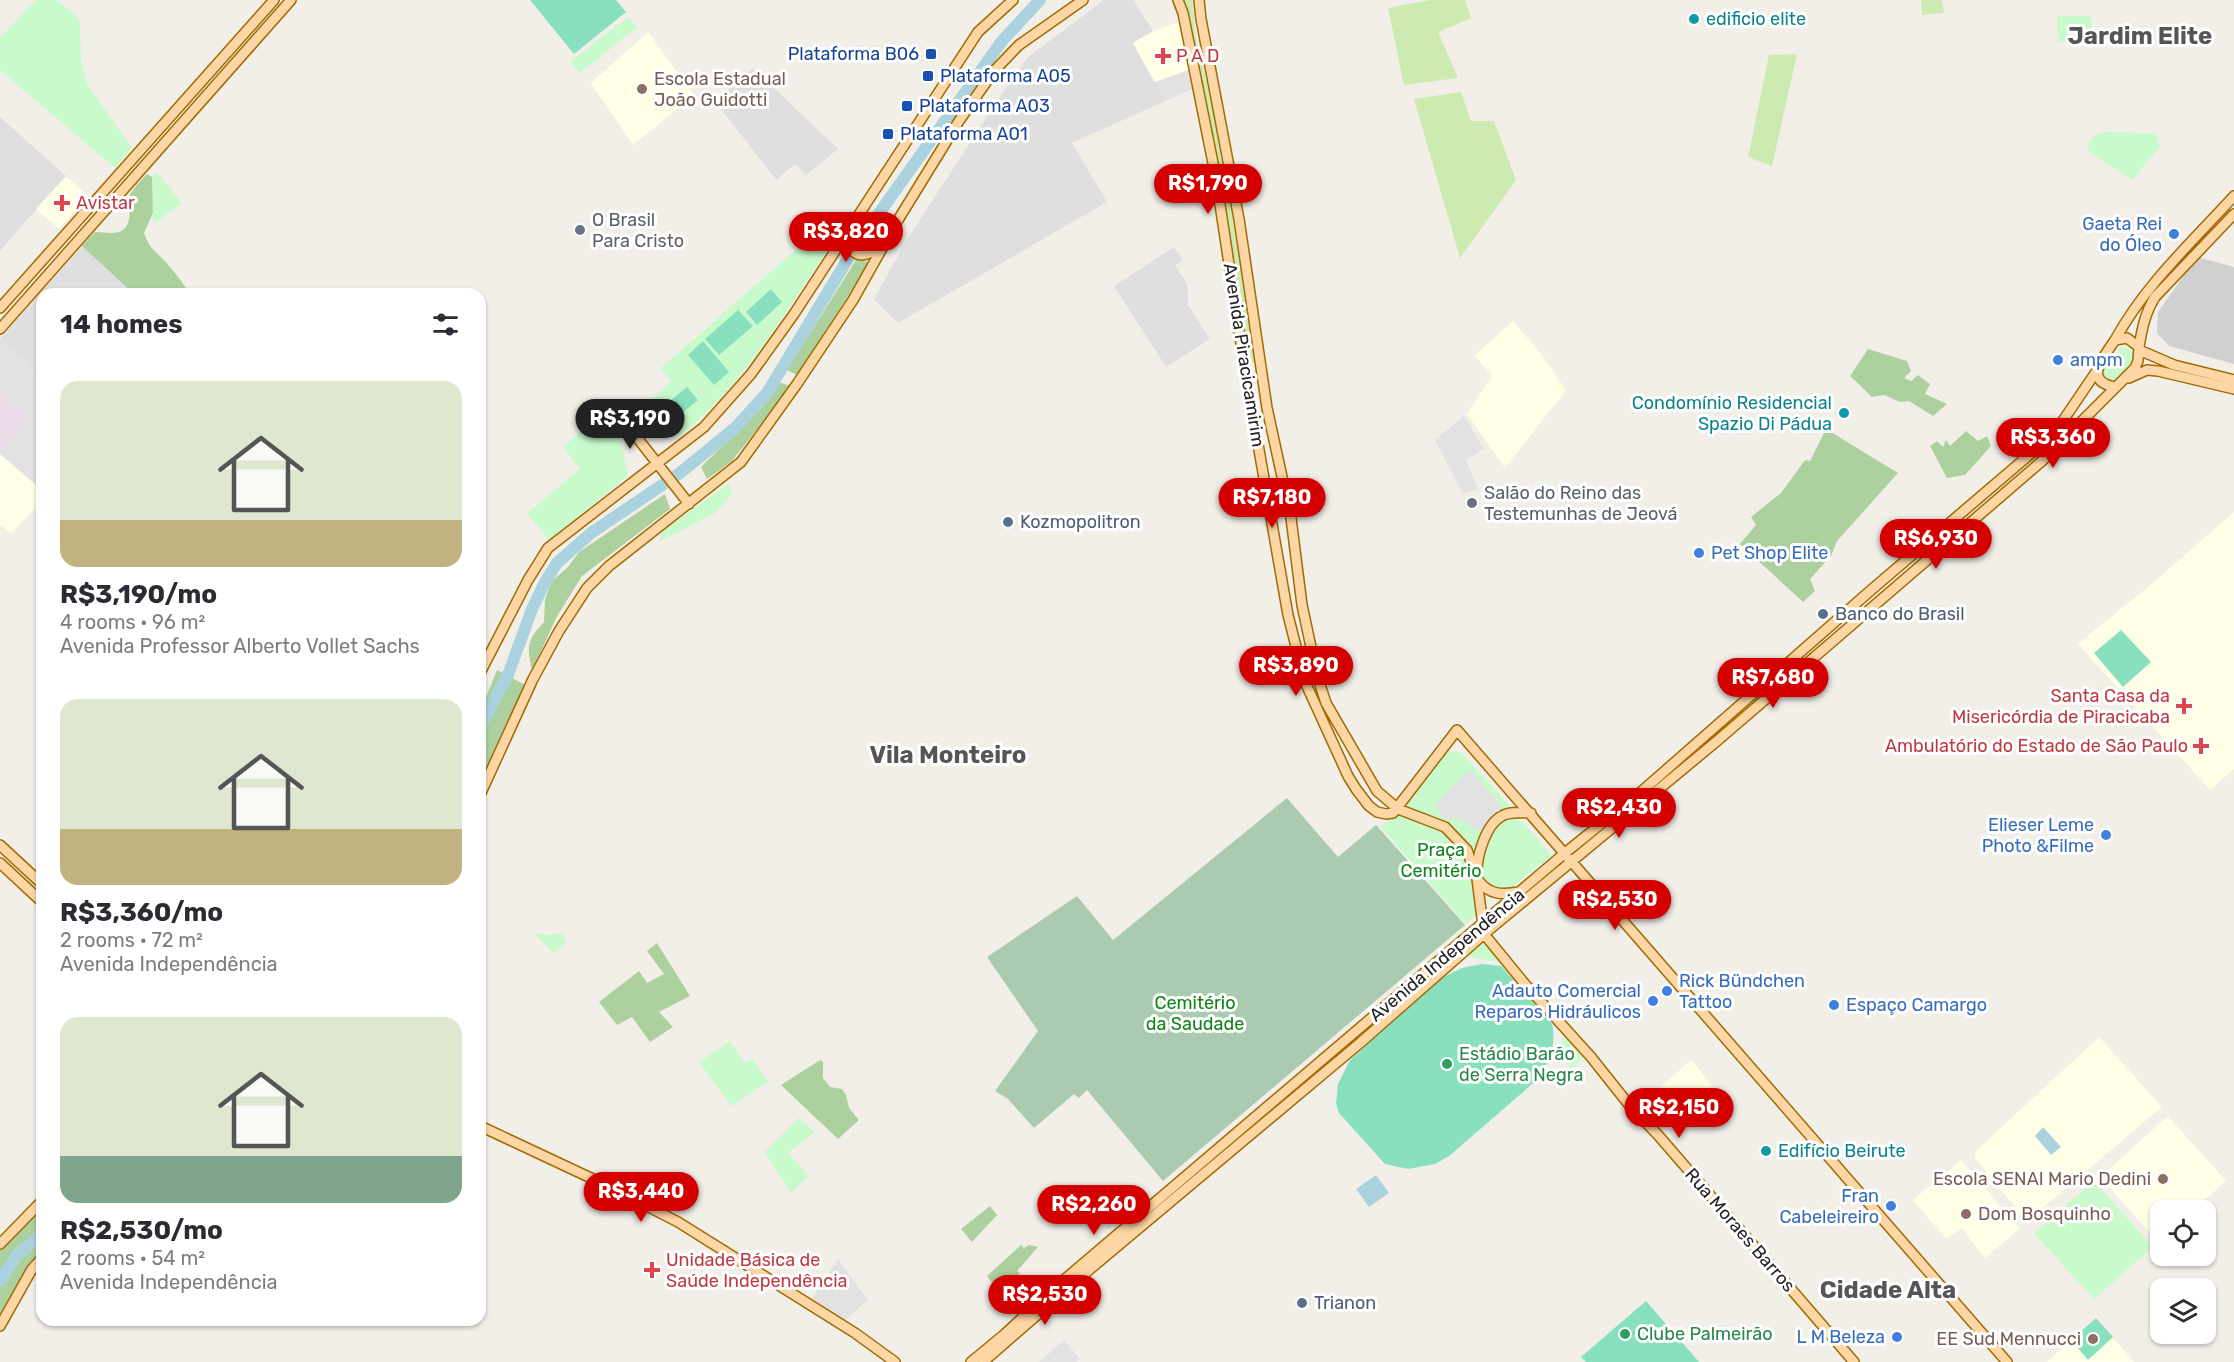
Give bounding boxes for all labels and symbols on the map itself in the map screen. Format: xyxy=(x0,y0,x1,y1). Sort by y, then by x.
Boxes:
place label: edificio elite xyxy=(1706,8,1806,30)
marker: edificio elite xyxy=(1687,12,1701,26)
district label: Jardim Elite xyxy=(2068,22,2212,50)
place label: Plataforma B06 xyxy=(788,43,919,65)
place label: P A D xyxy=(1176,45,1219,67)
marker: Plataforma B06 xyxy=(924,47,938,61)
marker: P A D xyxy=(1154,47,1172,65)
place label: Plataforma A05 xyxy=(940,65,1071,87)
place label: Escola Estadual João Guidotti xyxy=(654,68,786,111)
marker: Plataforma A05 xyxy=(921,69,935,83)
marker: Escola Estadual João Guidotti xyxy=(635,82,649,96)
place label: Plataforma A03 xyxy=(919,95,1050,117)
marker: Plataforma A03 xyxy=(900,99,914,113)
place label: Plataforma A01 xyxy=(900,123,1028,145)
marker: Plataforma A01 xyxy=(881,127,895,141)
pin: R$1,790 xyxy=(1153,164,1263,215)
place label: Avistar xyxy=(76,192,135,214)
marker: Avistar xyxy=(53,194,71,212)
place label: O Brasil Para Cristo xyxy=(592,209,684,252)
pin: R$3,820 xyxy=(791,212,901,263)
place label: Gaeta Rei do Óleo xyxy=(2082,213,2162,256)
marker: O Brasil Para Cristo xyxy=(573,223,587,237)
marker: Gaeta Rei do Óleo xyxy=(2167,227,2181,241)
street label: Avenida Piracicamirim xyxy=(1219,262,1269,448)
place label: ampm xyxy=(2070,349,2123,371)
marker: ampm xyxy=(2051,353,2065,367)
place label: Condomínio Residencial Spazio Di Pádua xyxy=(1632,392,1832,435)
pin: R$3,190 xyxy=(575,399,685,450)
marker: Condomínio Residencial Spazio Di Pádua xyxy=(1837,406,1851,420)
pin: R$3,360 xyxy=(1998,418,2108,469)
pin: R$7,180 xyxy=(1217,478,1327,529)
place label: Salão do Reino das Testemunhas de Jeová xyxy=(1484,482,1678,525)
marker: Salão do Reino das Testemunhas de Jeová xyxy=(1465,496,1479,510)
place label: Kozmopolitron xyxy=(1020,511,1141,533)
marker: Kozmopolitron xyxy=(1001,515,1015,529)
pin: R$6,930 xyxy=(1881,519,1991,570)
place label: Pet Shop Elite xyxy=(1711,542,1828,564)
marker: Pet Shop Elite xyxy=(1692,546,1706,560)
place label: Banco do Brasil xyxy=(1835,603,1965,625)
marker: Banco do Brasil xyxy=(1816,607,1830,621)
pin: R$3,890 xyxy=(1241,646,1351,697)
pin: R$7,680 xyxy=(1718,658,1828,709)
place label: Santa Casa da Misericórdia de Piracicaba xyxy=(1952,685,2170,728)
marker: Santa Casa da Misericórdia de Piracicaba xyxy=(2175,697,2193,715)
place label: Ambulatório do Estado de São Paulo xyxy=(1885,735,2188,757)
marker: Ambulatório do Estado de São Paulo xyxy=(2192,737,2210,755)
district label: Vila Monteiro xyxy=(870,741,1027,769)
pin: R$2,430 xyxy=(1564,788,1674,839)
place label: Elieser Leme Photo &Filme xyxy=(1982,814,2094,857)
marker: Elieser Leme Photo &Filme xyxy=(2099,828,2113,842)
park label: Praça Cemitério xyxy=(1400,839,1482,882)
pin: R$2,530 xyxy=(1560,880,1670,931)
street label: Avenida Independência xyxy=(1365,884,1529,1026)
place label: Rick Bündchen Tattoo xyxy=(1679,970,1805,1013)
place label: Adauto Comercial Reparos Hidráulicos xyxy=(1474,980,1641,1023)
marker: Rick Bündchen Tattoo xyxy=(1660,984,1674,998)
park label: Cemitério da Saudade xyxy=(1146,992,1244,1035)
marker: Adauto Comercial Reparos Hidráulicos xyxy=(1646,994,1660,1008)
place label: Espaço Camargo xyxy=(1846,994,1987,1016)
marker: Espaço Camargo xyxy=(1827,998,1841,1012)
place label: Estádio Barão de Serra Negra xyxy=(1459,1043,1583,1086)
marker: Estádio Barão de Serra Negra xyxy=(1440,1057,1454,1071)
pin: R$2,150 xyxy=(1624,1088,1734,1139)
place label: Edifício Beirute xyxy=(1778,1140,1906,1162)
marker: Edifício Beirute xyxy=(1759,1144,1773,1158)
street label: Rua Moraes Barros xyxy=(1680,1164,1800,1296)
place label: Escola SENAI Mario Dedini xyxy=(1933,1168,2151,1190)
pin: R$3,440 xyxy=(586,1172,696,1223)
marker: Escola SENAI Mario Dedini xyxy=(2156,1172,2170,1186)
pin: R$2,260 xyxy=(1039,1185,1149,1236)
place label: Fran Cabeleireiro xyxy=(1779,1185,1879,1228)
marker: Fran Cabeleireiro xyxy=(1884,1199,1898,1213)
place label: Dom Bosquinho xyxy=(1978,1203,2111,1225)
marker: Dom Bosquinho xyxy=(1959,1207,1973,1221)
place label: Unidade Básica de Saúde Independência xyxy=(666,1249,847,1292)
marker: Unidade Básica de Saúde Independência xyxy=(643,1261,661,1279)
pin: R$2,530 xyxy=(990,1275,1100,1326)
district label: Cidade Alta xyxy=(1820,1276,1956,1304)
place label: Trianon xyxy=(1314,1292,1376,1314)
marker: Trianon xyxy=(1295,1296,1309,1310)
place label: Clube Palmeirão xyxy=(1637,1323,1773,1345)
place label: L M Beleza xyxy=(1797,1326,1885,1348)
marker: Clube Palmeirão xyxy=(1618,1327,1632,1341)
place label: EE Sud Mennucci xyxy=(1936,1328,2081,1350)
marker: L M Beleza xyxy=(1890,1330,1904,1344)
marker: EE Sud Mennucci xyxy=(2086,1332,2100,1346)

